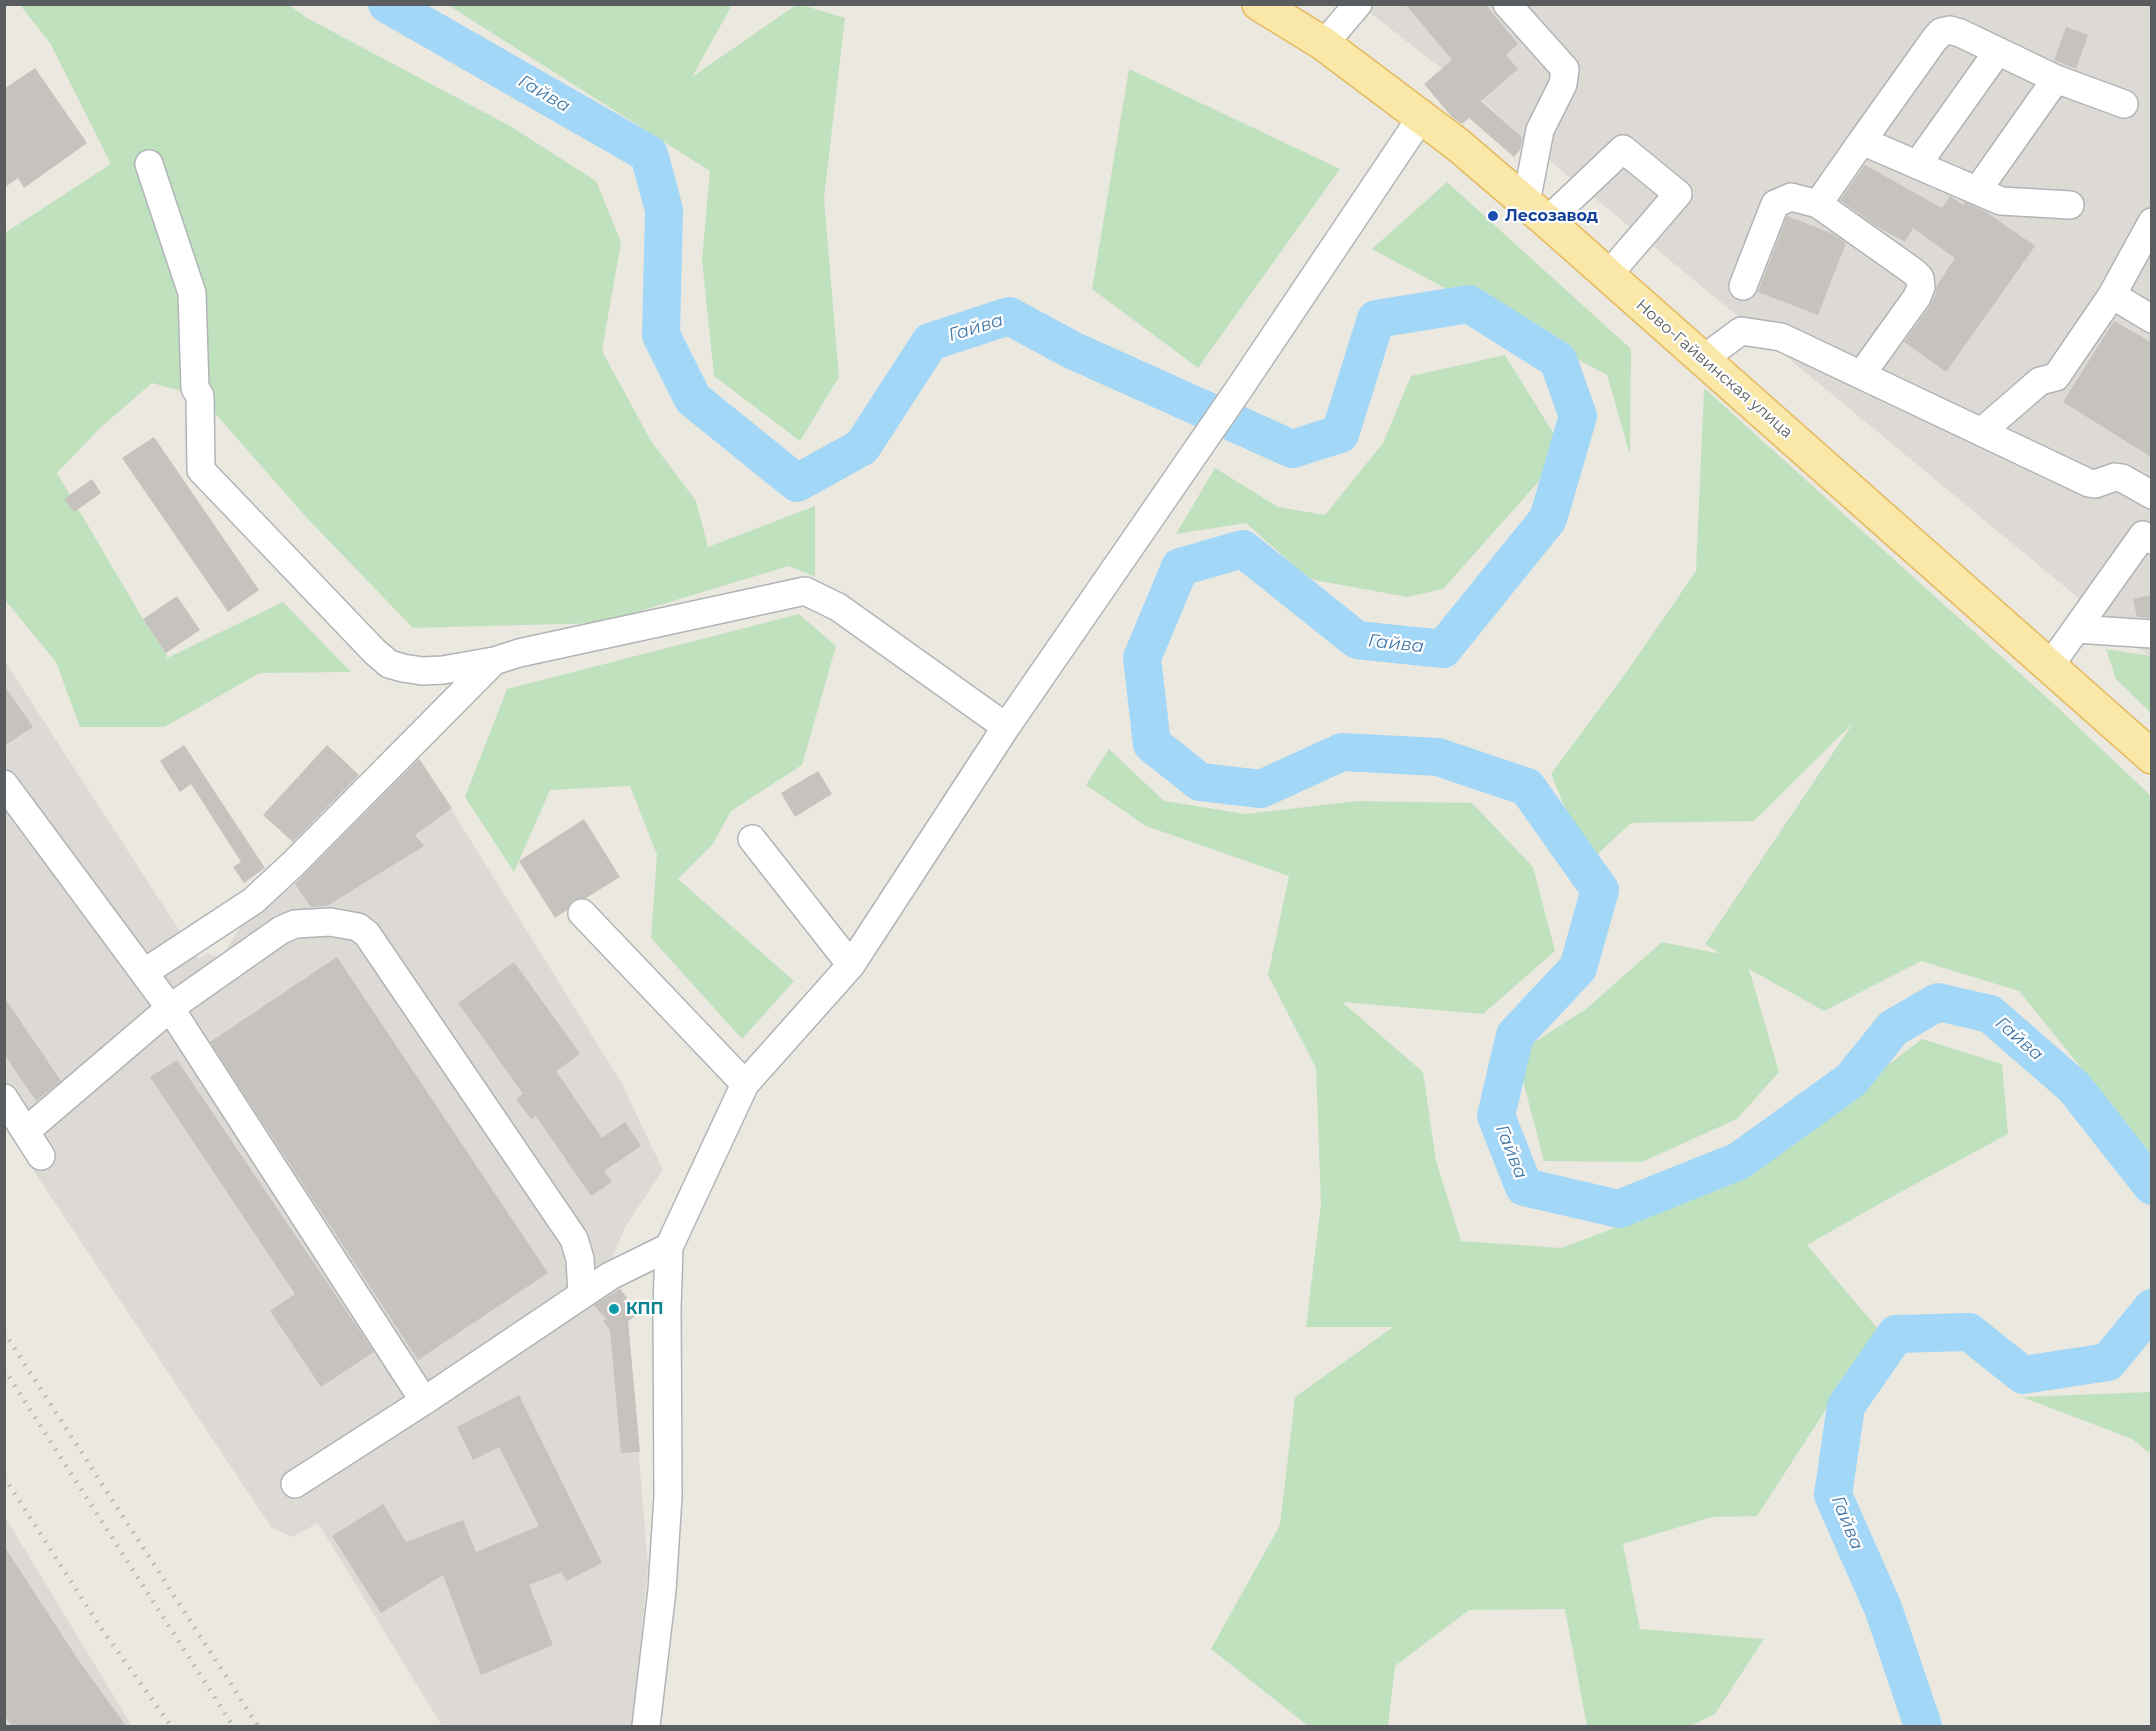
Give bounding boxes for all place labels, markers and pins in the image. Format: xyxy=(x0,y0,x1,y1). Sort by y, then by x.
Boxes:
place label: Лесозавод xyxy=(1505,206,1598,226)
marker: Лесозавод xyxy=(1486,209,1500,223)
place label: КПП xyxy=(626,1299,663,1319)
marker: КПП xyxy=(607,1302,621,1316)

